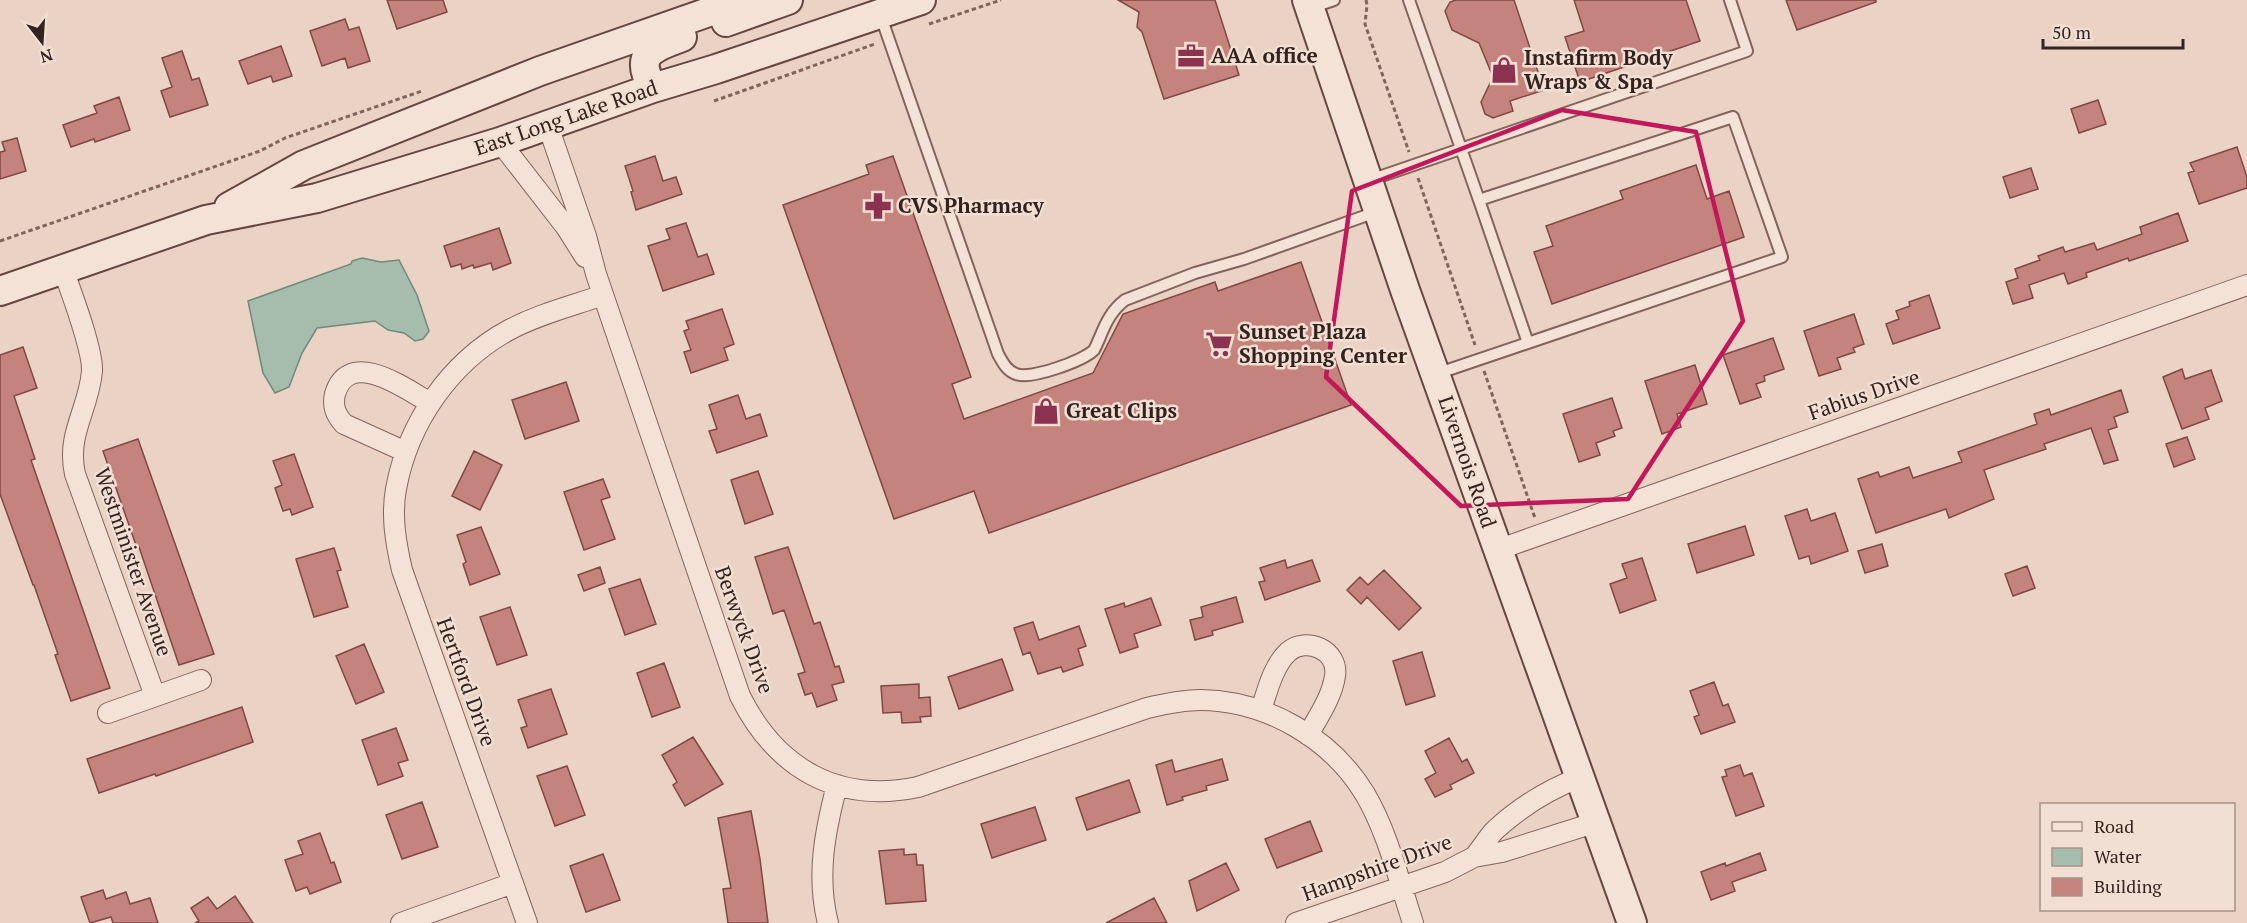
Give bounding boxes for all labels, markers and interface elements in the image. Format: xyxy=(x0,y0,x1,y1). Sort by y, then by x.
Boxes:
north arrow xyxy=(12,12,72,72)
scale bar xyxy=(2043,12,2182,50)
text: 50 m xyxy=(2052,20,2092,44)
office icon: AAA office xyxy=(1176,41,1206,71)
place label: AAA office xyxy=(1211,41,1318,69)
place label: Instafirm Body Wraps & Spa xyxy=(1524,43,1674,95)
text: N xyxy=(37,44,55,69)
shop icon: Instafirm Body Wraps & Spa xyxy=(1489,55,1519,85)
street label: East Long Lake Road xyxy=(470,72,661,162)
pharmacy icon: CVS Pharmacy xyxy=(863,191,893,221)
place label: CVS Pharmacy xyxy=(898,191,1045,219)
place label: Sunset Plaza Shopping Center xyxy=(1239,317,1407,369)
supermarket icon: Sunset Plaza Shopping Center xyxy=(1204,329,1234,359)
street label: Fabius Drive xyxy=(1804,362,1923,426)
street label: Livernois Road xyxy=(1432,392,1504,532)
shop icon: Great Clips xyxy=(1031,396,1061,426)
place label: Great Clips xyxy=(1066,396,1177,424)
street label: Westminister Avenue xyxy=(88,464,179,660)
street label: Berwyck Drive xyxy=(709,562,781,697)
street label: Hertford Drive xyxy=(431,613,503,750)
legend xyxy=(2040,803,2235,911)
text: Road xyxy=(2094,814,2134,838)
street label: Hampshire Drive xyxy=(1298,827,1455,907)
text: Water xyxy=(2094,844,2141,868)
text: Building xyxy=(2094,874,2162,898)

